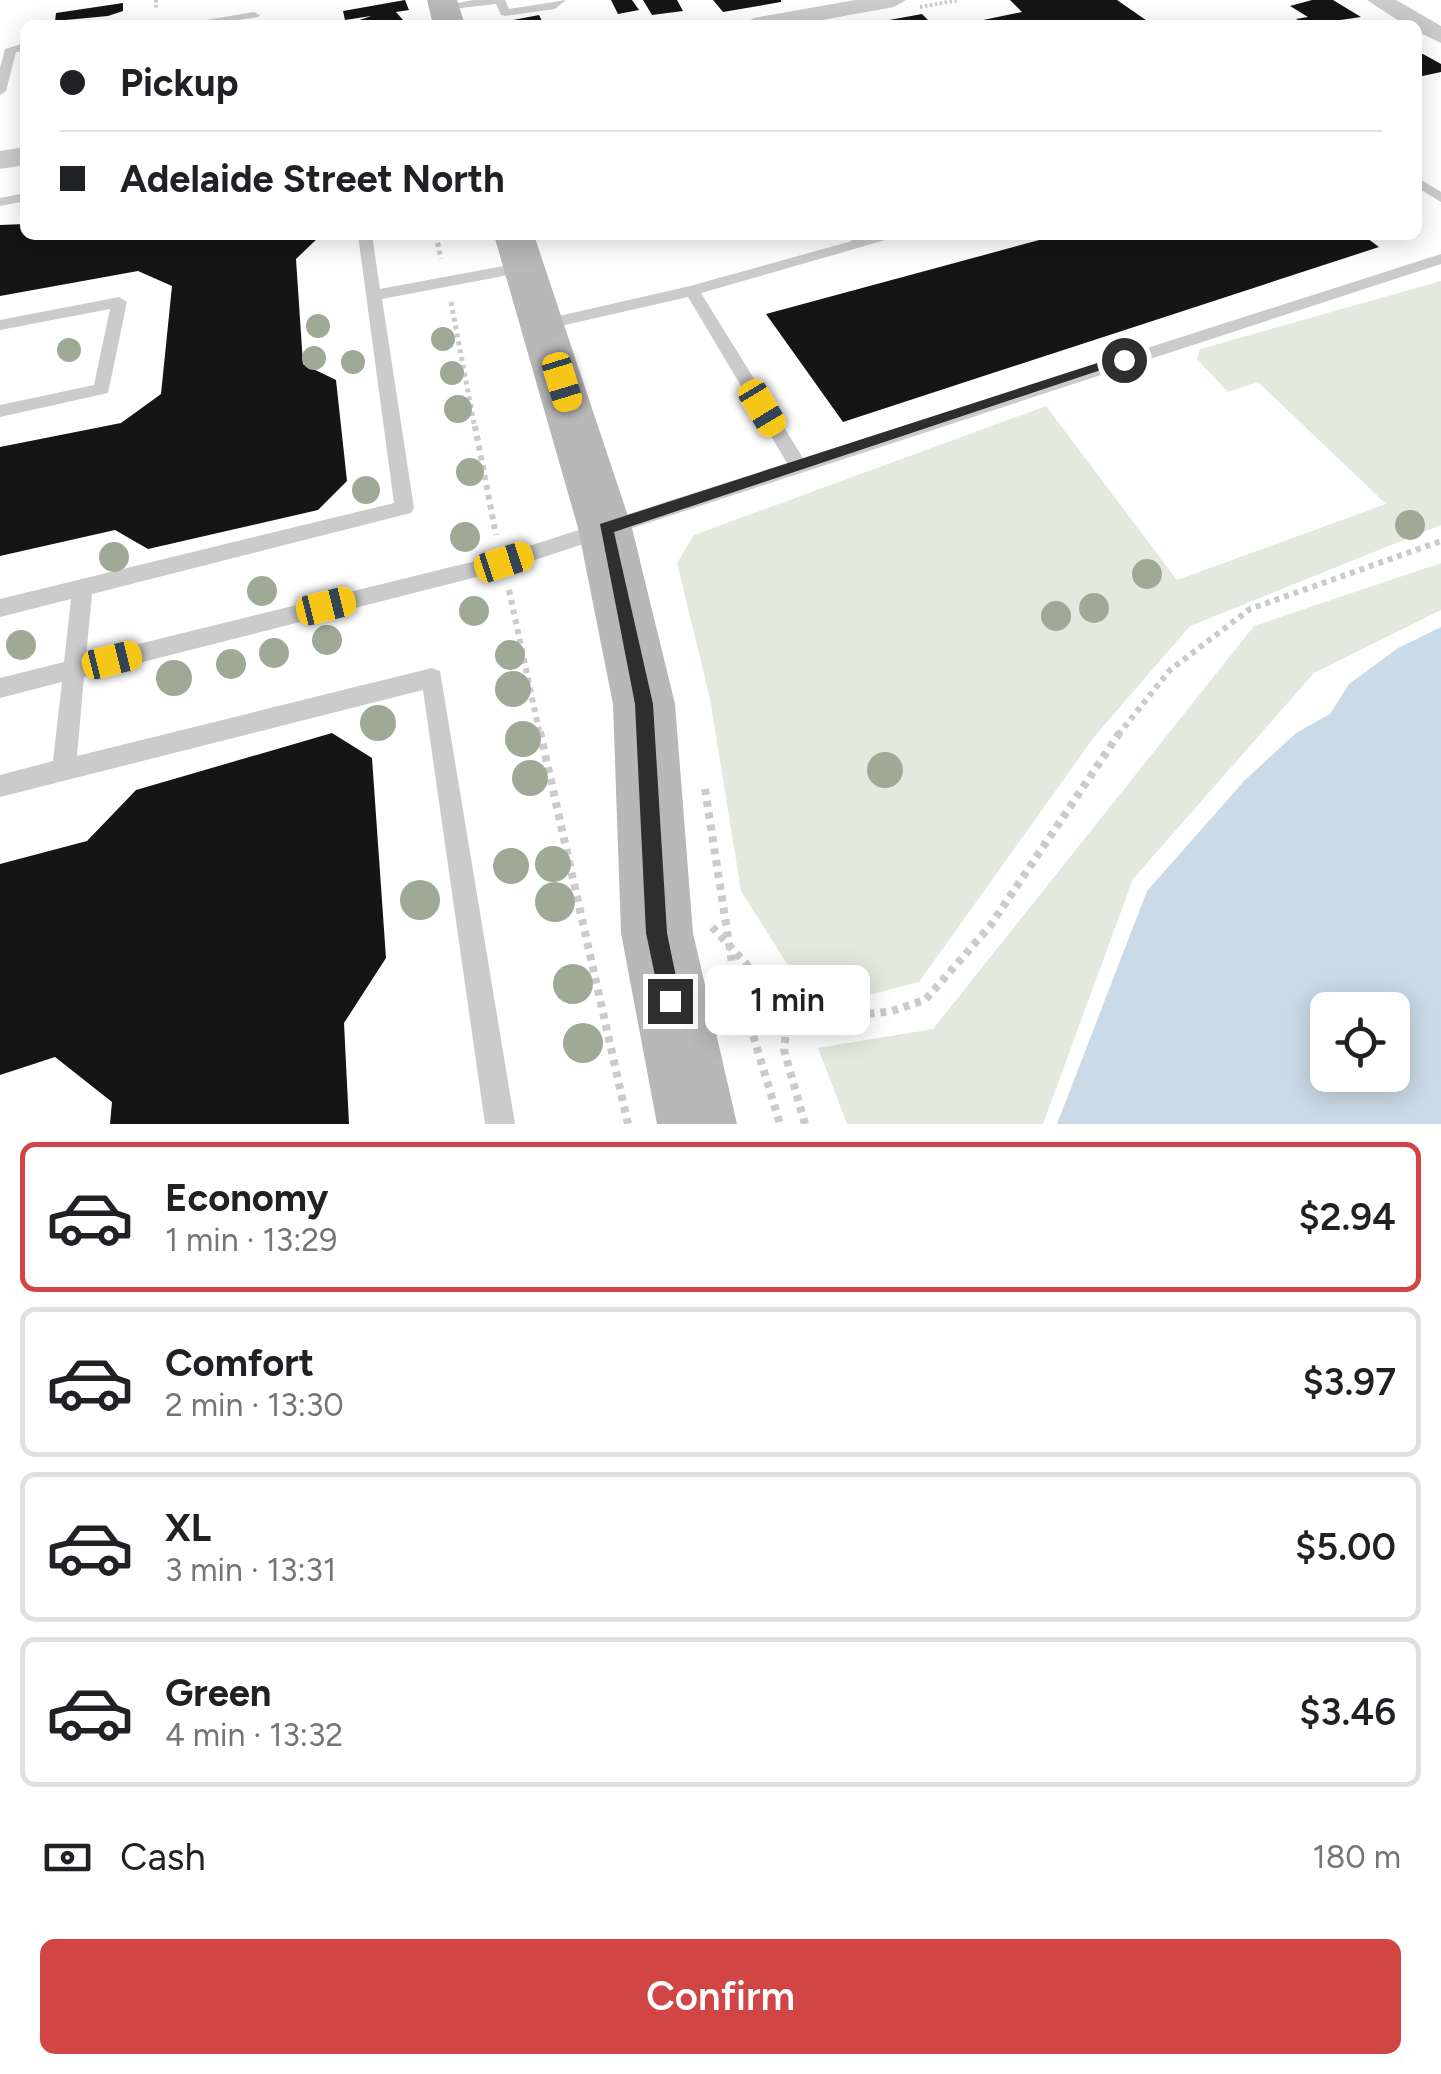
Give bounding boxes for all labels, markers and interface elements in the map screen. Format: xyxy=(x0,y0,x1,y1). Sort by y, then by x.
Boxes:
text: Pickup xyxy=(120,60,238,106)
text: Adelaide Street North xyxy=(120,156,505,202)
route start xyxy=(1102,338,1147,383)
car xyxy=(539,349,585,415)
car xyxy=(734,375,790,441)
car xyxy=(471,538,537,586)
car xyxy=(293,584,359,628)
car xyxy=(79,638,145,682)
callout: 1 min xyxy=(705,966,870,1036)
route end xyxy=(648,979,693,1024)
text: 1 min xyxy=(750,981,825,1019)
map controls xyxy=(1310,992,1410,1092)
button: locate xyxy=(1310,992,1410,1092)
icon: car xyxy=(45,1172,135,1262)
text: Economy xyxy=(165,1175,328,1221)
text: $2.94 xyxy=(1299,1194,1396,1240)
text: 1 min · 13:29 xyxy=(165,1221,337,1259)
icon: car xyxy=(45,1337,135,1427)
text: Comfort xyxy=(165,1340,314,1386)
text: $3.97 xyxy=(1302,1359,1396,1405)
text: 2 min · 13:30 xyxy=(165,1386,344,1424)
icon: car xyxy=(45,1502,135,1592)
text: XL xyxy=(165,1505,211,1551)
text: $5.00 xyxy=(1295,1524,1396,1570)
text: 3 min · 13:31 xyxy=(165,1551,336,1589)
icon: car xyxy=(45,1667,135,1757)
text: Green xyxy=(165,1670,271,1716)
text: $3.46 xyxy=(1299,1689,1396,1735)
text: 4 min · 13:32 xyxy=(165,1716,343,1754)
icon: cash xyxy=(40,1830,95,1885)
text: Cash xyxy=(120,1834,206,1880)
text: 180 m xyxy=(1312,1838,1401,1876)
button: Confirm xyxy=(40,1939,1401,2054)

